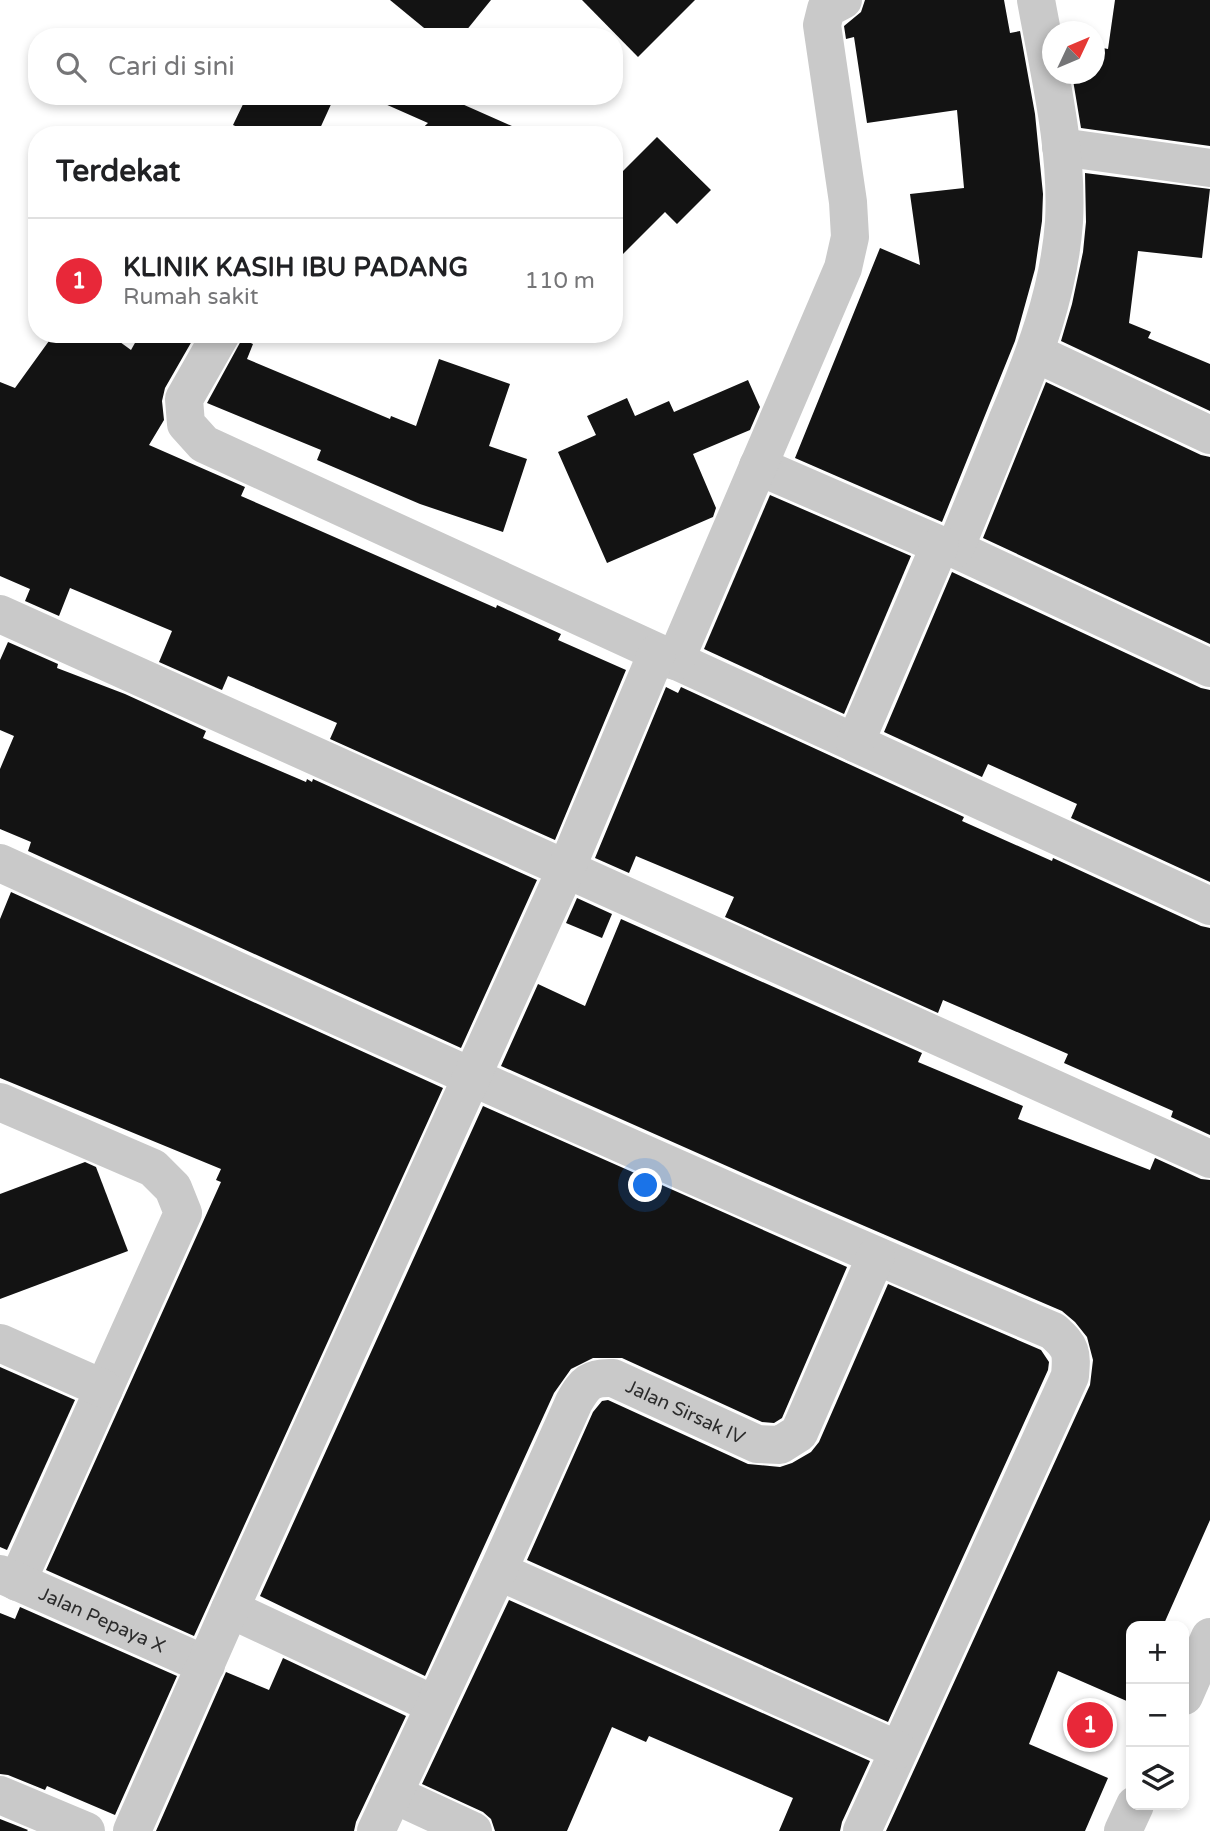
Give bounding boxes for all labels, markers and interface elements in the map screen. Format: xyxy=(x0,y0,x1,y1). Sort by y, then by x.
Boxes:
north arrow xyxy=(1042,21,1105,84)
search box xyxy=(28,28,623,105)
icon: search xyxy=(52,48,90,86)
text: Cari di sini xyxy=(108,51,235,82)
text: Terdekat xyxy=(56,153,180,190)
text: KLINIK KASIH IBU PADANG xyxy=(123,252,468,283)
text: 1 xyxy=(72,267,86,295)
text: 110 m xyxy=(525,267,595,295)
text: Rumah sakit xyxy=(123,283,258,311)
your location xyxy=(628,1168,662,1202)
street label: Jalan Sirsak IV xyxy=(622,1375,748,1449)
street label: Jalan Pepaya X xyxy=(35,1583,169,1658)
map controls xyxy=(1126,1621,1189,1810)
button: + xyxy=(1126,1621,1189,1684)
button: − xyxy=(1126,1684,1189,1747)
pin: 1 xyxy=(1067,1699,1113,1751)
button: layers xyxy=(1126,1747,1189,1810)

